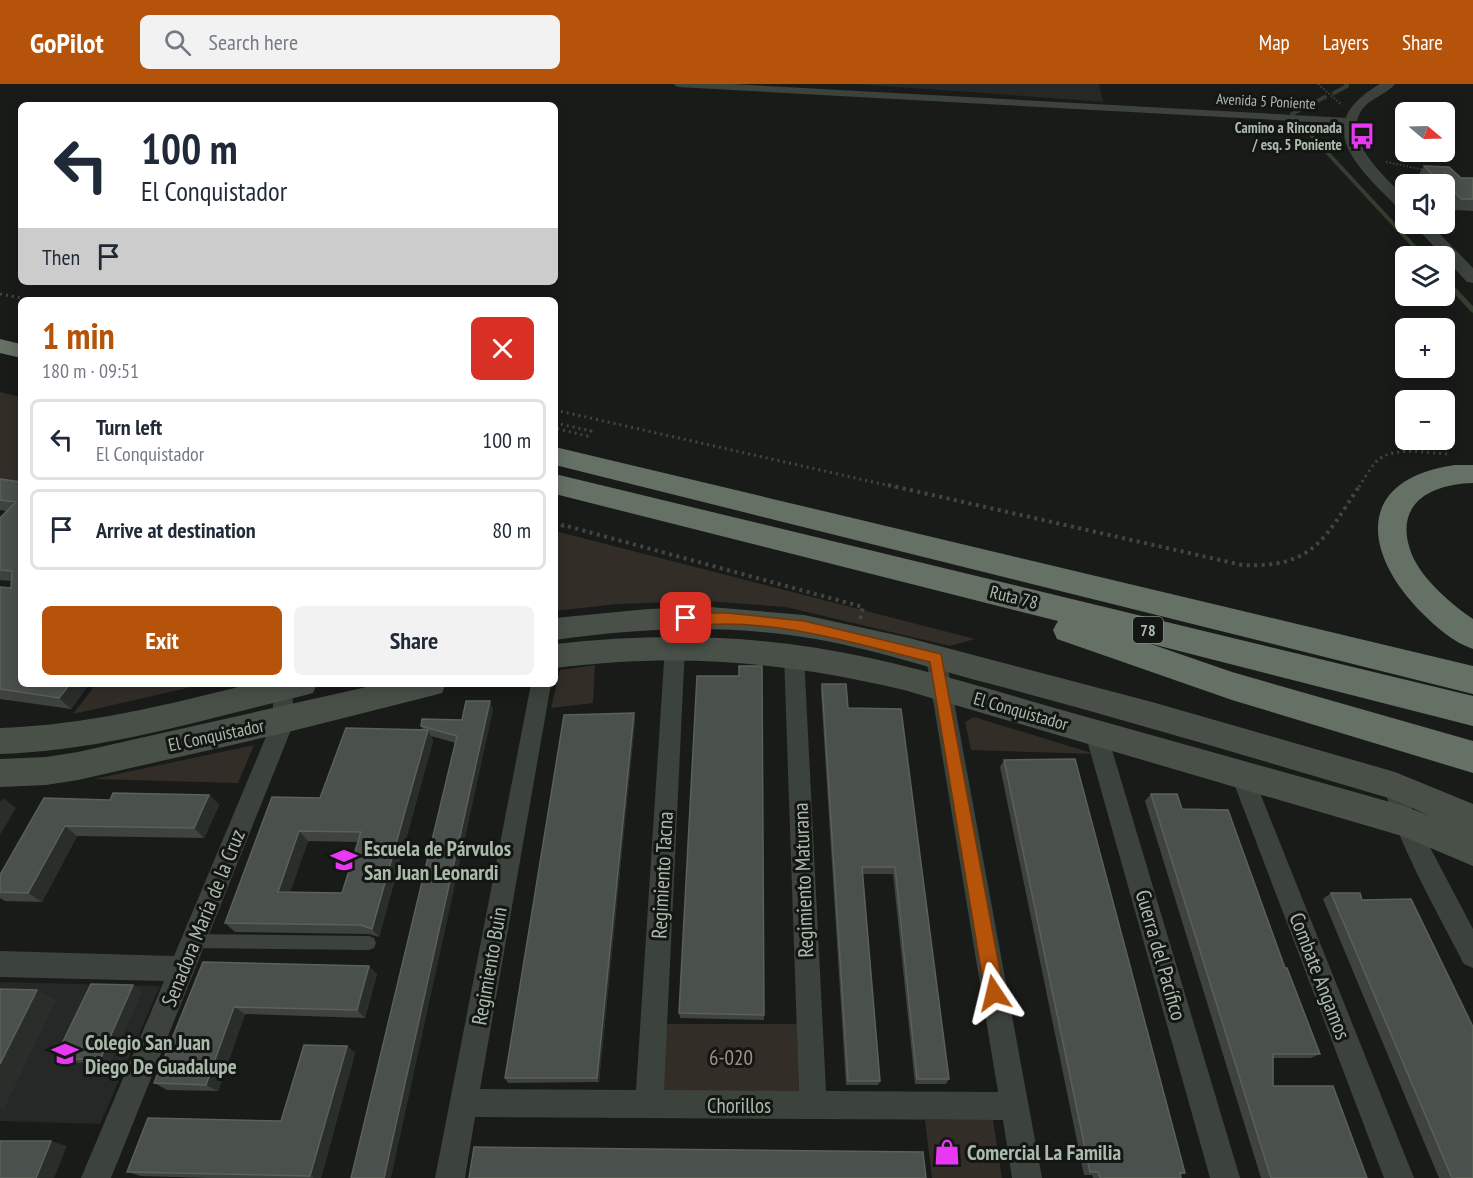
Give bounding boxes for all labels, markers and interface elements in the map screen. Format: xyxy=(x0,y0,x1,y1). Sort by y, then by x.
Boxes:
search box xyxy=(140,15,560,69)
text: GoPilot xyxy=(30,24,104,61)
icon: search xyxy=(161,26,194,59)
text: Search here xyxy=(209,28,298,56)
text: Map xyxy=(1259,29,1290,56)
text: Layers xyxy=(1323,29,1369,56)
text: Share xyxy=(1402,29,1443,56)
street label: Avenida 5 Poniente xyxy=(1216,89,1316,113)
north arrow xyxy=(1395,102,1455,162)
map controls xyxy=(1395,102,1455,450)
place label: Camino a Rinconada / esq. 5 Poniente xyxy=(1235,118,1342,154)
text: 100 m xyxy=(141,121,238,176)
bus stop icon: Camino a Rinconada / esq. 5 Poniente xyxy=(1347,121,1377,151)
icon: left xyxy=(42,126,120,204)
text: El Conquistador xyxy=(141,174,287,208)
button: sound xyxy=(1395,174,1455,234)
icon: arrive xyxy=(92,240,125,273)
text: Then xyxy=(42,243,80,271)
button: layers xyxy=(1395,246,1455,306)
text: 1 min xyxy=(42,312,115,359)
button: close xyxy=(471,317,534,380)
button: + xyxy=(1395,318,1455,378)
text: 180 m · 09:51 xyxy=(42,358,139,384)
button: − xyxy=(1395,390,1455,450)
text: Turn left xyxy=(96,413,162,441)
icon: left xyxy=(45,423,78,456)
text: 100 m xyxy=(482,426,531,454)
text: El Conquistador xyxy=(96,441,204,467)
icon: arrive xyxy=(45,513,78,546)
text: Arrive at destination xyxy=(96,516,256,544)
text: 80 m xyxy=(492,516,531,544)
street label: Ruta 78 xyxy=(988,580,1040,614)
pin xyxy=(660,592,711,643)
icon: arrive xyxy=(669,601,702,634)
button: Exit xyxy=(42,606,282,675)
button: Share xyxy=(294,606,534,675)
road number: 78 xyxy=(1133,617,1163,643)
street label: El Conquistador xyxy=(971,687,1071,735)
street label: El Conquistador xyxy=(166,714,266,756)
street label: Regimiento Maturana xyxy=(787,802,819,958)
street label: Regimiento Tacna xyxy=(645,811,679,939)
street label: Senadora María de la Cruz xyxy=(155,825,251,1011)
place label: Escuela de Párvulos San Juan Leonardi xyxy=(364,835,511,886)
school or university icon: Escuela de Párvulos San Juan Leonardi xyxy=(329,845,359,875)
street label: Guerra del Pacífico xyxy=(1130,887,1192,1023)
street label: Regimiento Buin xyxy=(465,905,513,1027)
street label: Combate Angamos xyxy=(1283,909,1357,1043)
position arrow xyxy=(962,961,1026,1025)
place label: Colegio San Juan Diego De Guadalupe xyxy=(85,1029,237,1080)
school or university icon: Colegio San Juan Diego De Guadalupe xyxy=(50,1039,80,1069)
park label: 6-020 xyxy=(709,1044,753,1071)
street label: Chorillos xyxy=(707,1092,771,1119)
shop icon: Comercial La Familia xyxy=(932,1137,962,1167)
place label: Comercial La Familia xyxy=(967,1139,1121,1166)

